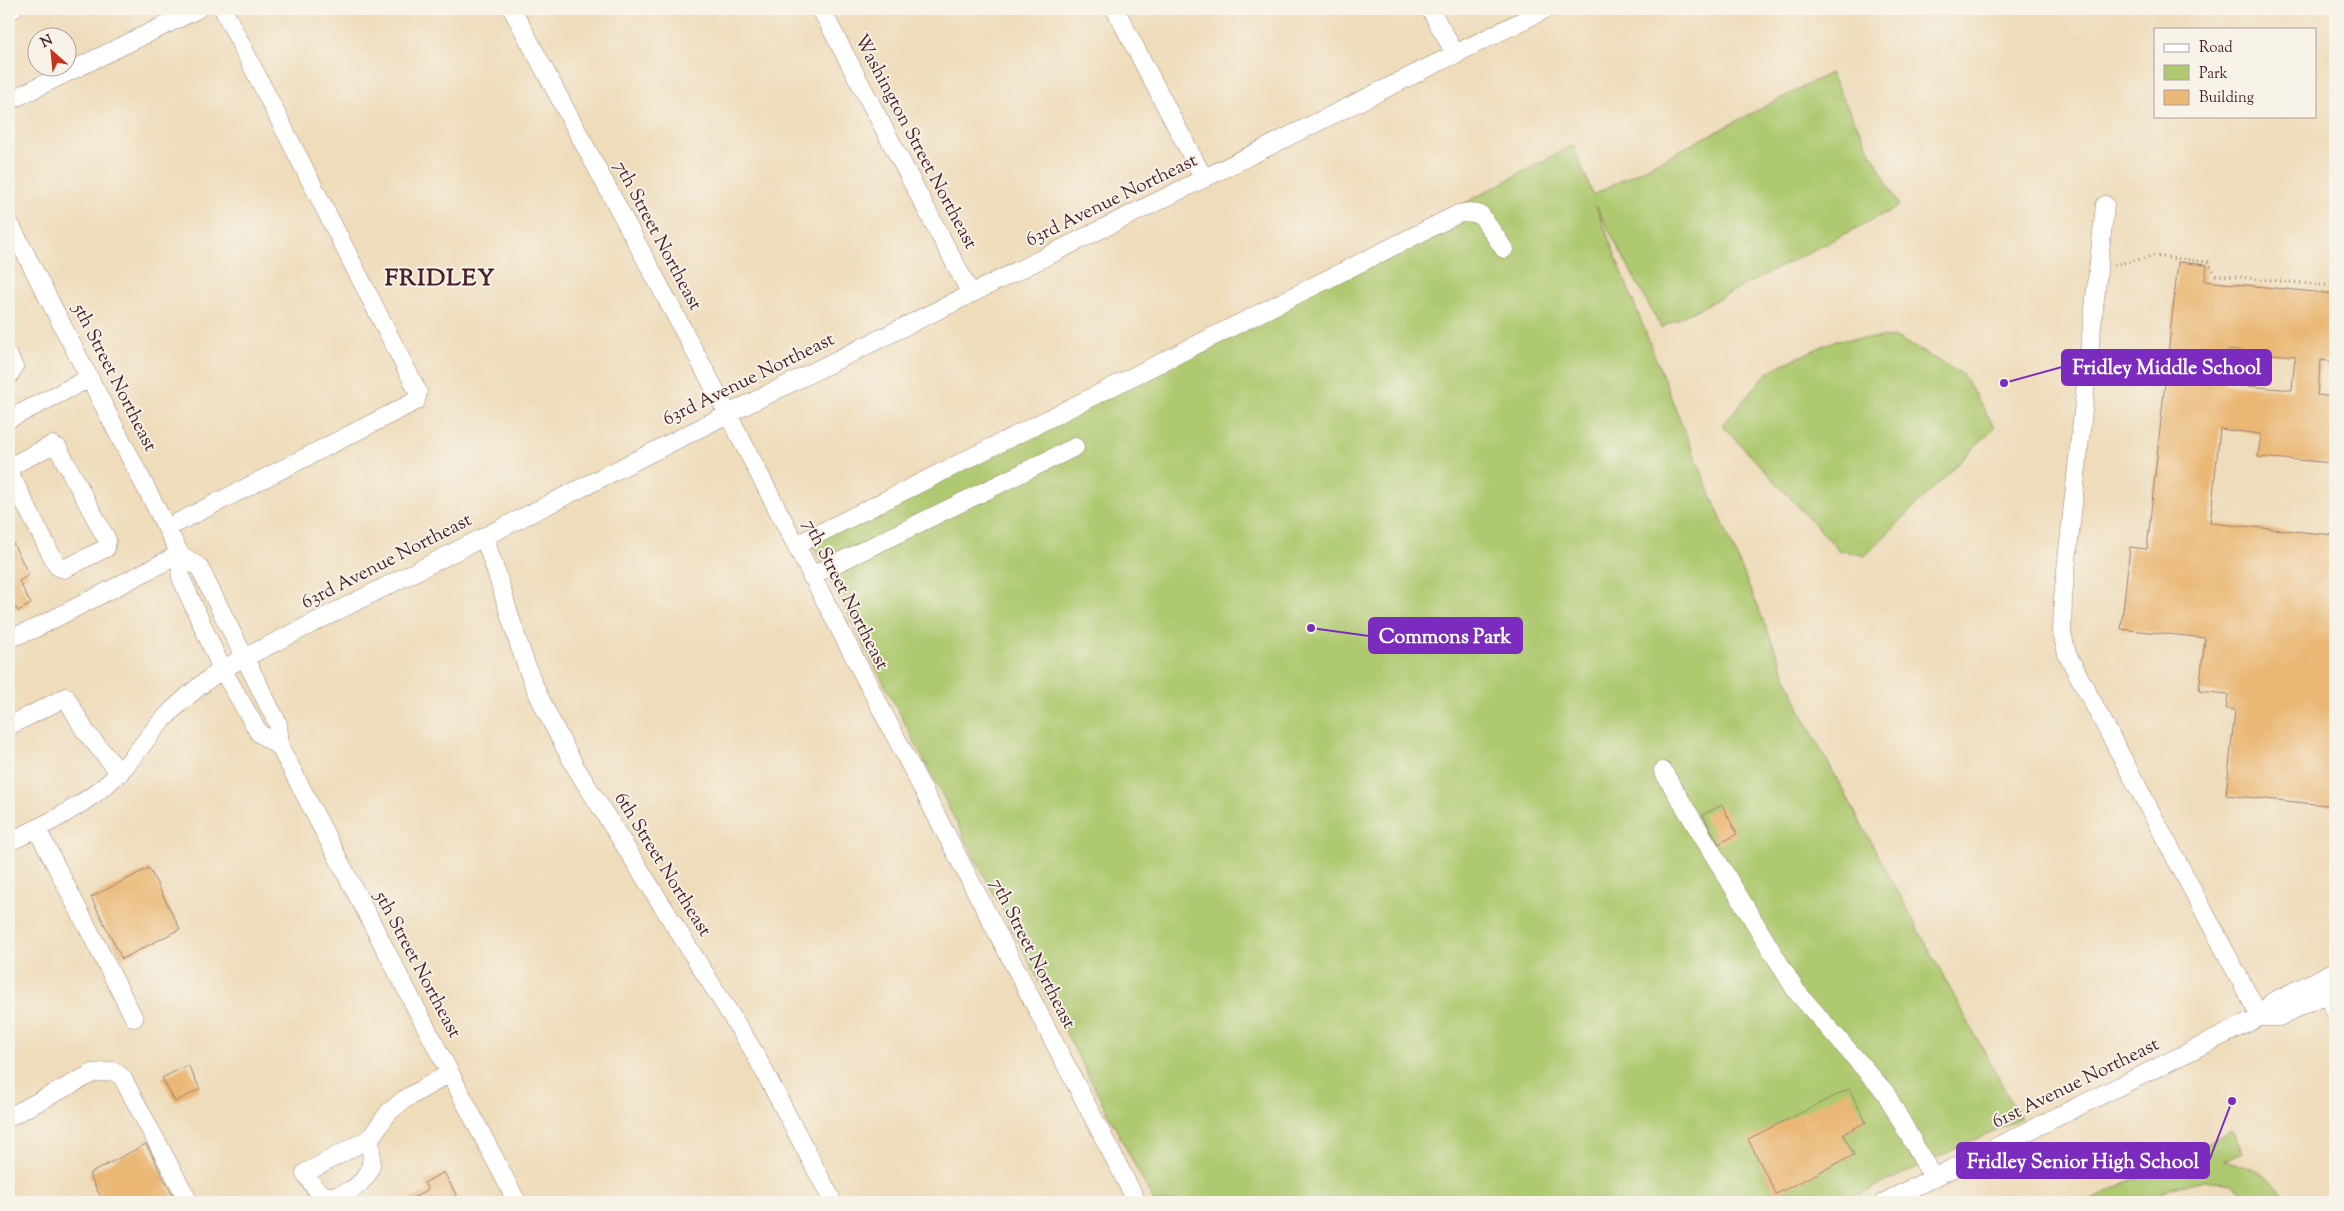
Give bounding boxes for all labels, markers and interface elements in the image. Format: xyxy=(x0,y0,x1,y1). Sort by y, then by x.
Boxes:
north arrow xyxy=(28,28,78,78)
legend xyxy=(2154,28,2316,118)
street label: Washington Street Northeast xyxy=(847,30,983,255)
text: N xyxy=(37,31,57,54)
text: Road xyxy=(2199,38,2233,59)
text: Park xyxy=(2199,64,2228,85)
text: Building xyxy=(2199,88,2254,109)
street label: 63rd Avenue Northeast xyxy=(1022,147,1203,254)
street label: 7th Street Northeast xyxy=(606,156,708,316)
district label: FRIDLEY xyxy=(385,262,495,296)
street label: 5th Street Northeast xyxy=(65,298,163,457)
street label: 63rd Avenue Northeast xyxy=(659,326,840,433)
callout: Fridley Middle School xyxy=(2062,350,2271,385)
text: Fridley Middle School xyxy=(2073,355,2262,384)
street label: 63rd Avenue Northeast xyxy=(297,507,477,617)
street label: 7th Street Northeast xyxy=(795,515,895,675)
callout: Commons Park xyxy=(1369,618,1522,653)
text: Commons Park xyxy=(1379,624,1511,653)
street label: 6th Street Northeast xyxy=(607,788,718,943)
street label: 7th Street Northeast xyxy=(982,874,1082,1034)
street label: 5th Street Northeast xyxy=(366,886,467,1044)
street label: 61st Avenue Northeast xyxy=(1988,1032,2164,1136)
callout: Fridley Senior High School xyxy=(1957,1143,2209,1178)
text: Fridley Senior High School xyxy=(1967,1149,2199,1178)

